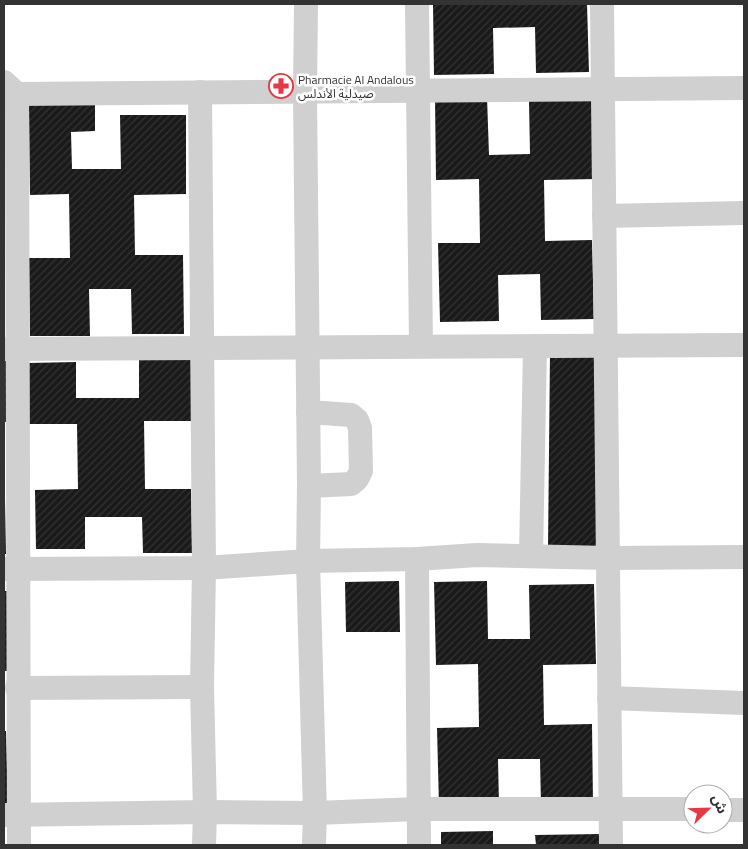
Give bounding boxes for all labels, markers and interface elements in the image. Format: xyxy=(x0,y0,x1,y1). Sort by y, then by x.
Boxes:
place label: Pharmacie Al Andalous صيدلية الأندلس xyxy=(298,70,414,103)
pharmacy icon: Pharmacie Al Andalous صيدلية الأندلس xyxy=(268,73,294,99)
north arrow xyxy=(683,784,733,834)
text: ش xyxy=(707,791,734,817)

